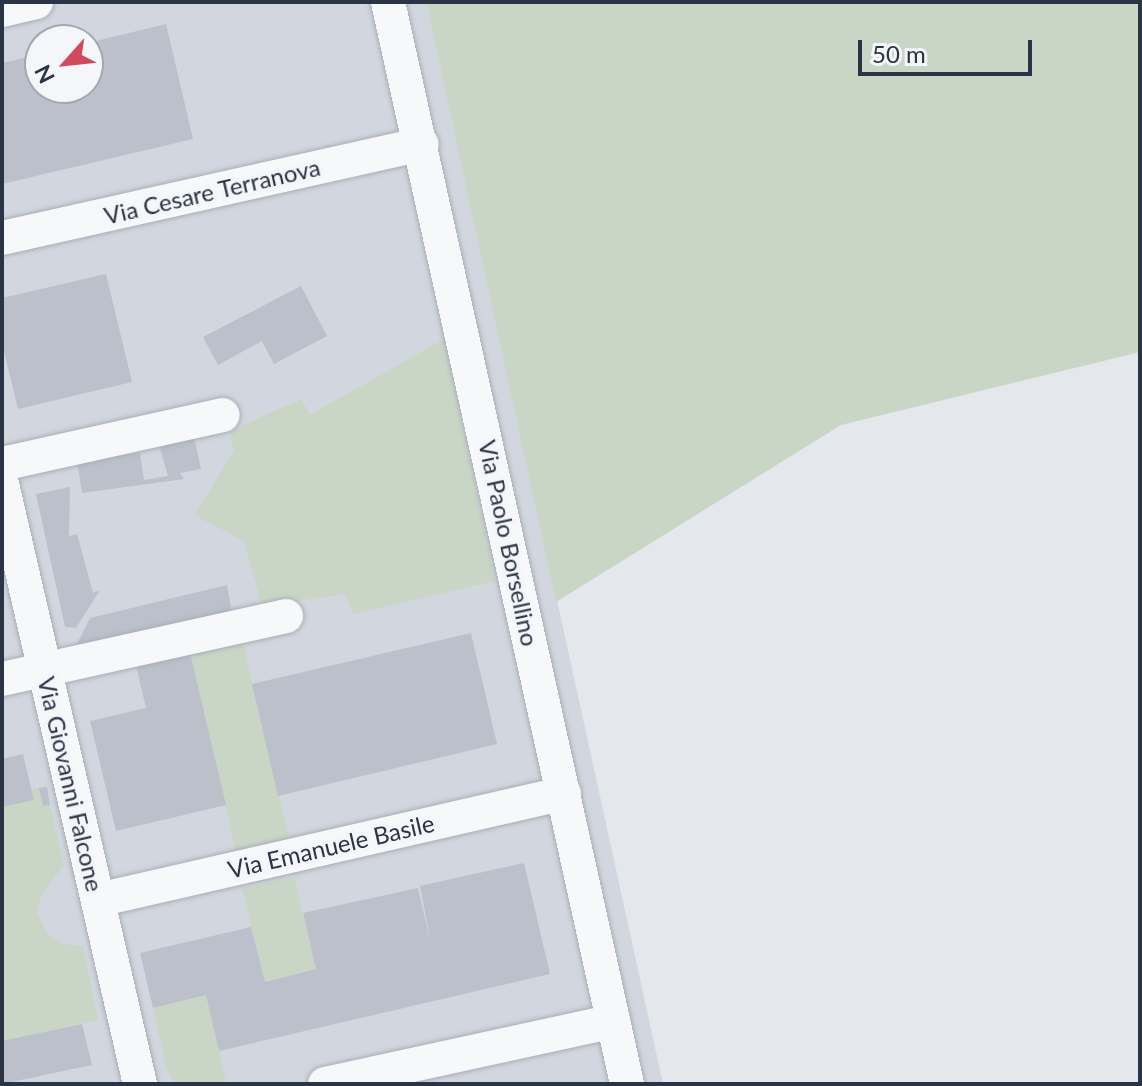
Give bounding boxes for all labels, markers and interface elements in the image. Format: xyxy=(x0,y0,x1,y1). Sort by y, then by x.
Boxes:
north arrow xyxy=(24,24,104,104)
scale bar xyxy=(862,24,1036,74)
text: 50 m xyxy=(872,39,926,68)
text: N xyxy=(28,61,60,88)
street label: Via Cesare Terranova xyxy=(101,152,323,230)
street label: Via Paolo Borsellino xyxy=(473,437,545,649)
street label: Via Giovanni Falcone xyxy=(32,674,110,894)
street label: Via Emanuele Basile xyxy=(225,808,437,884)

